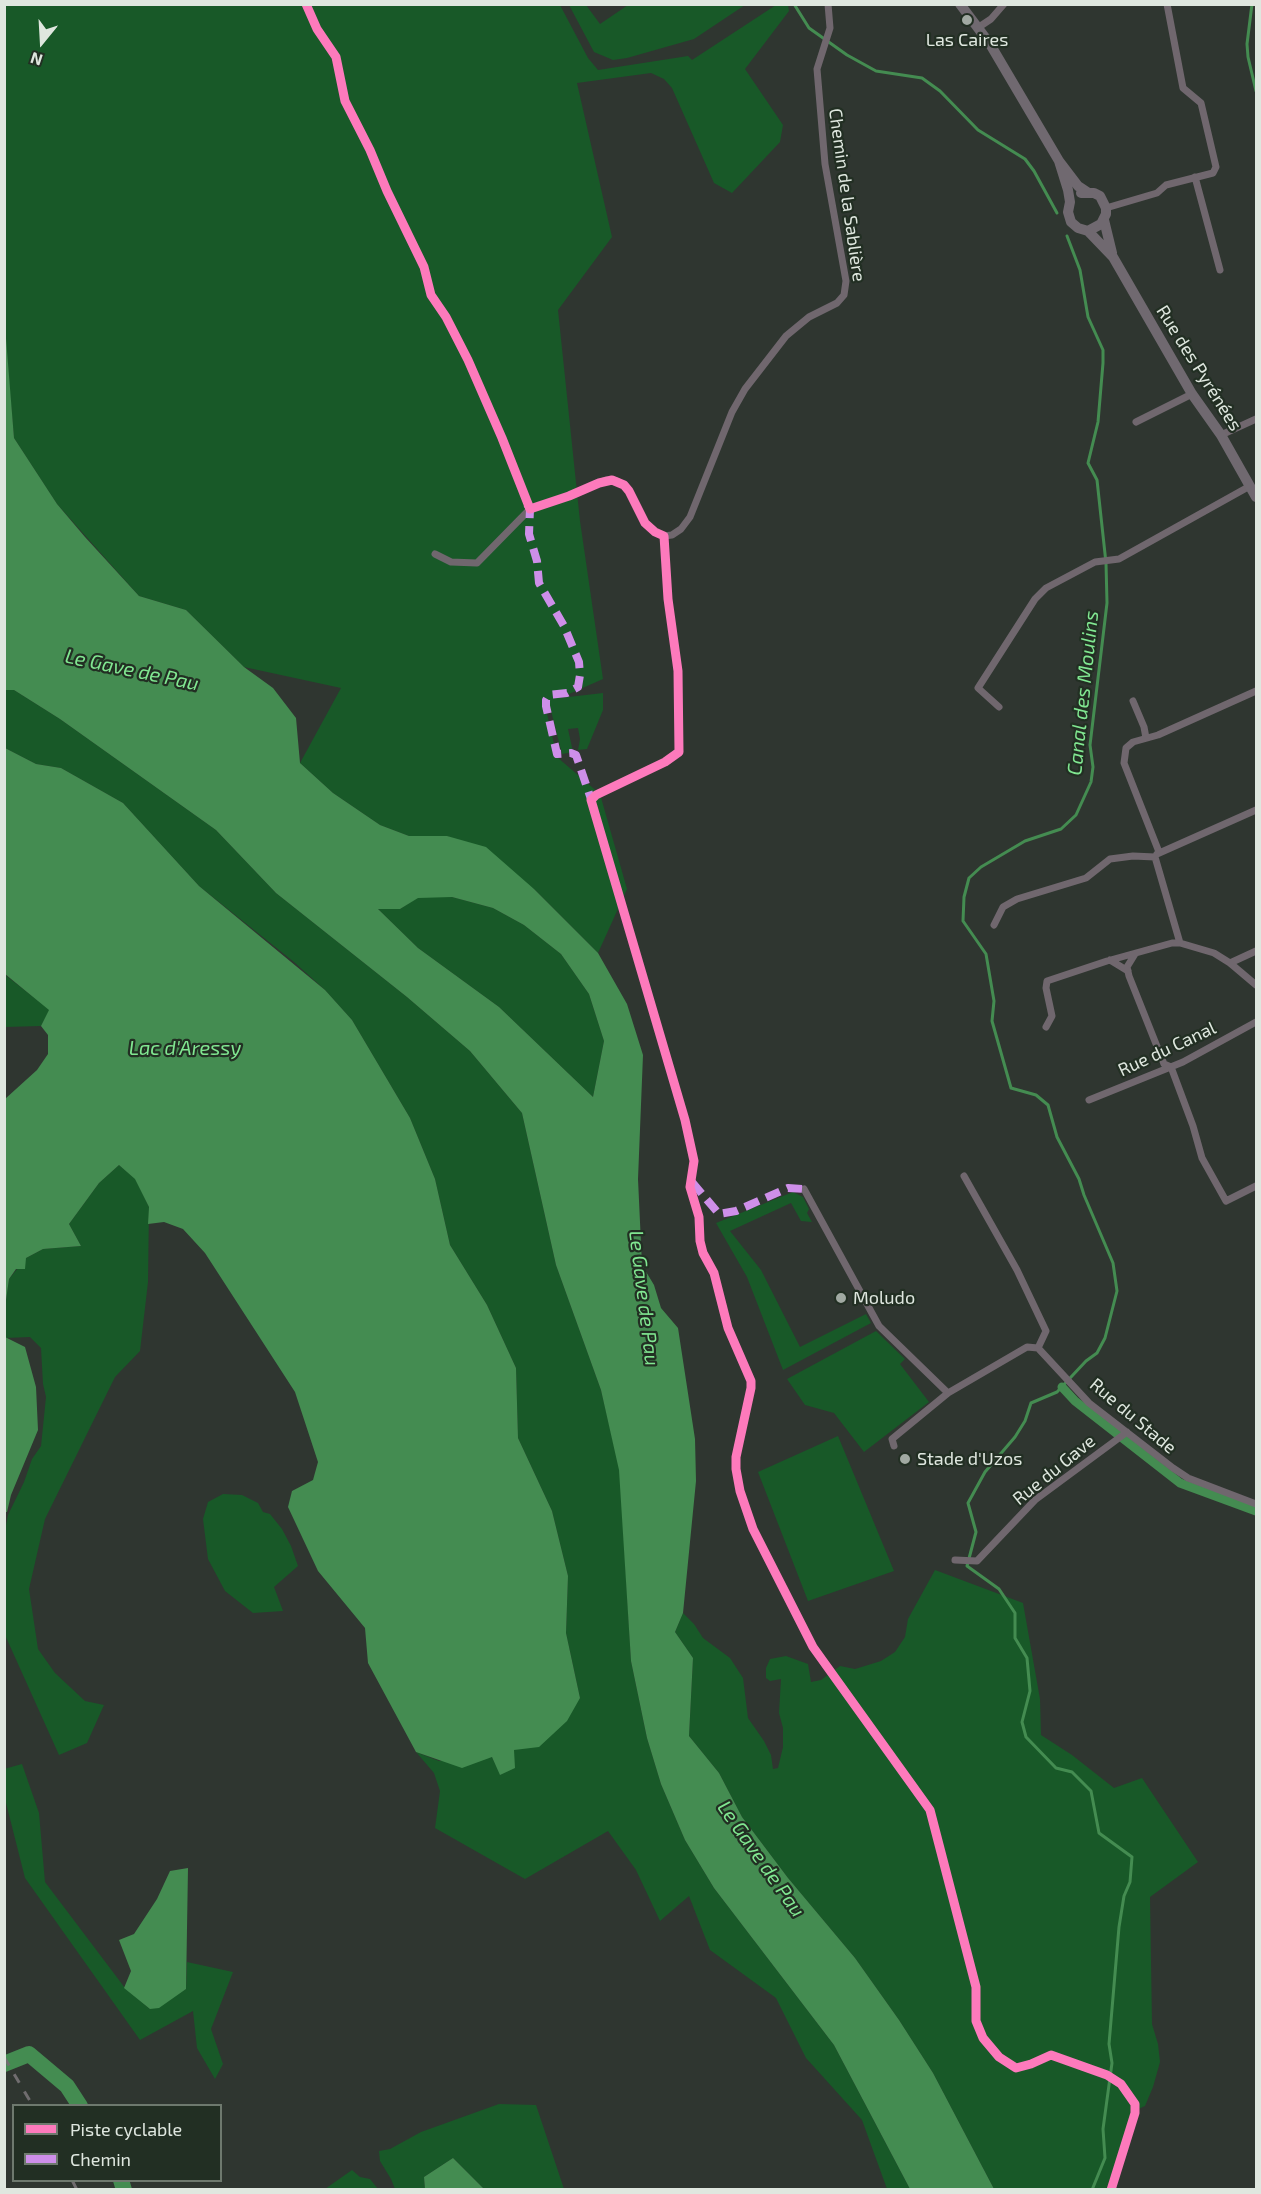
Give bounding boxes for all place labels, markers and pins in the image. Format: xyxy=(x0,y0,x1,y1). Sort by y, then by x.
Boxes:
marker: Las Caires xyxy=(960,13,974,27)
place label: Las Caires xyxy=(926,29,1008,51)
place label: Moludo xyxy=(853,1287,915,1309)
marker: Moludo xyxy=(834,1291,848,1305)
place label: Stade d'Uzos xyxy=(917,1448,1022,1470)
marker: Stade d'Uzos xyxy=(898,1452,912,1466)

